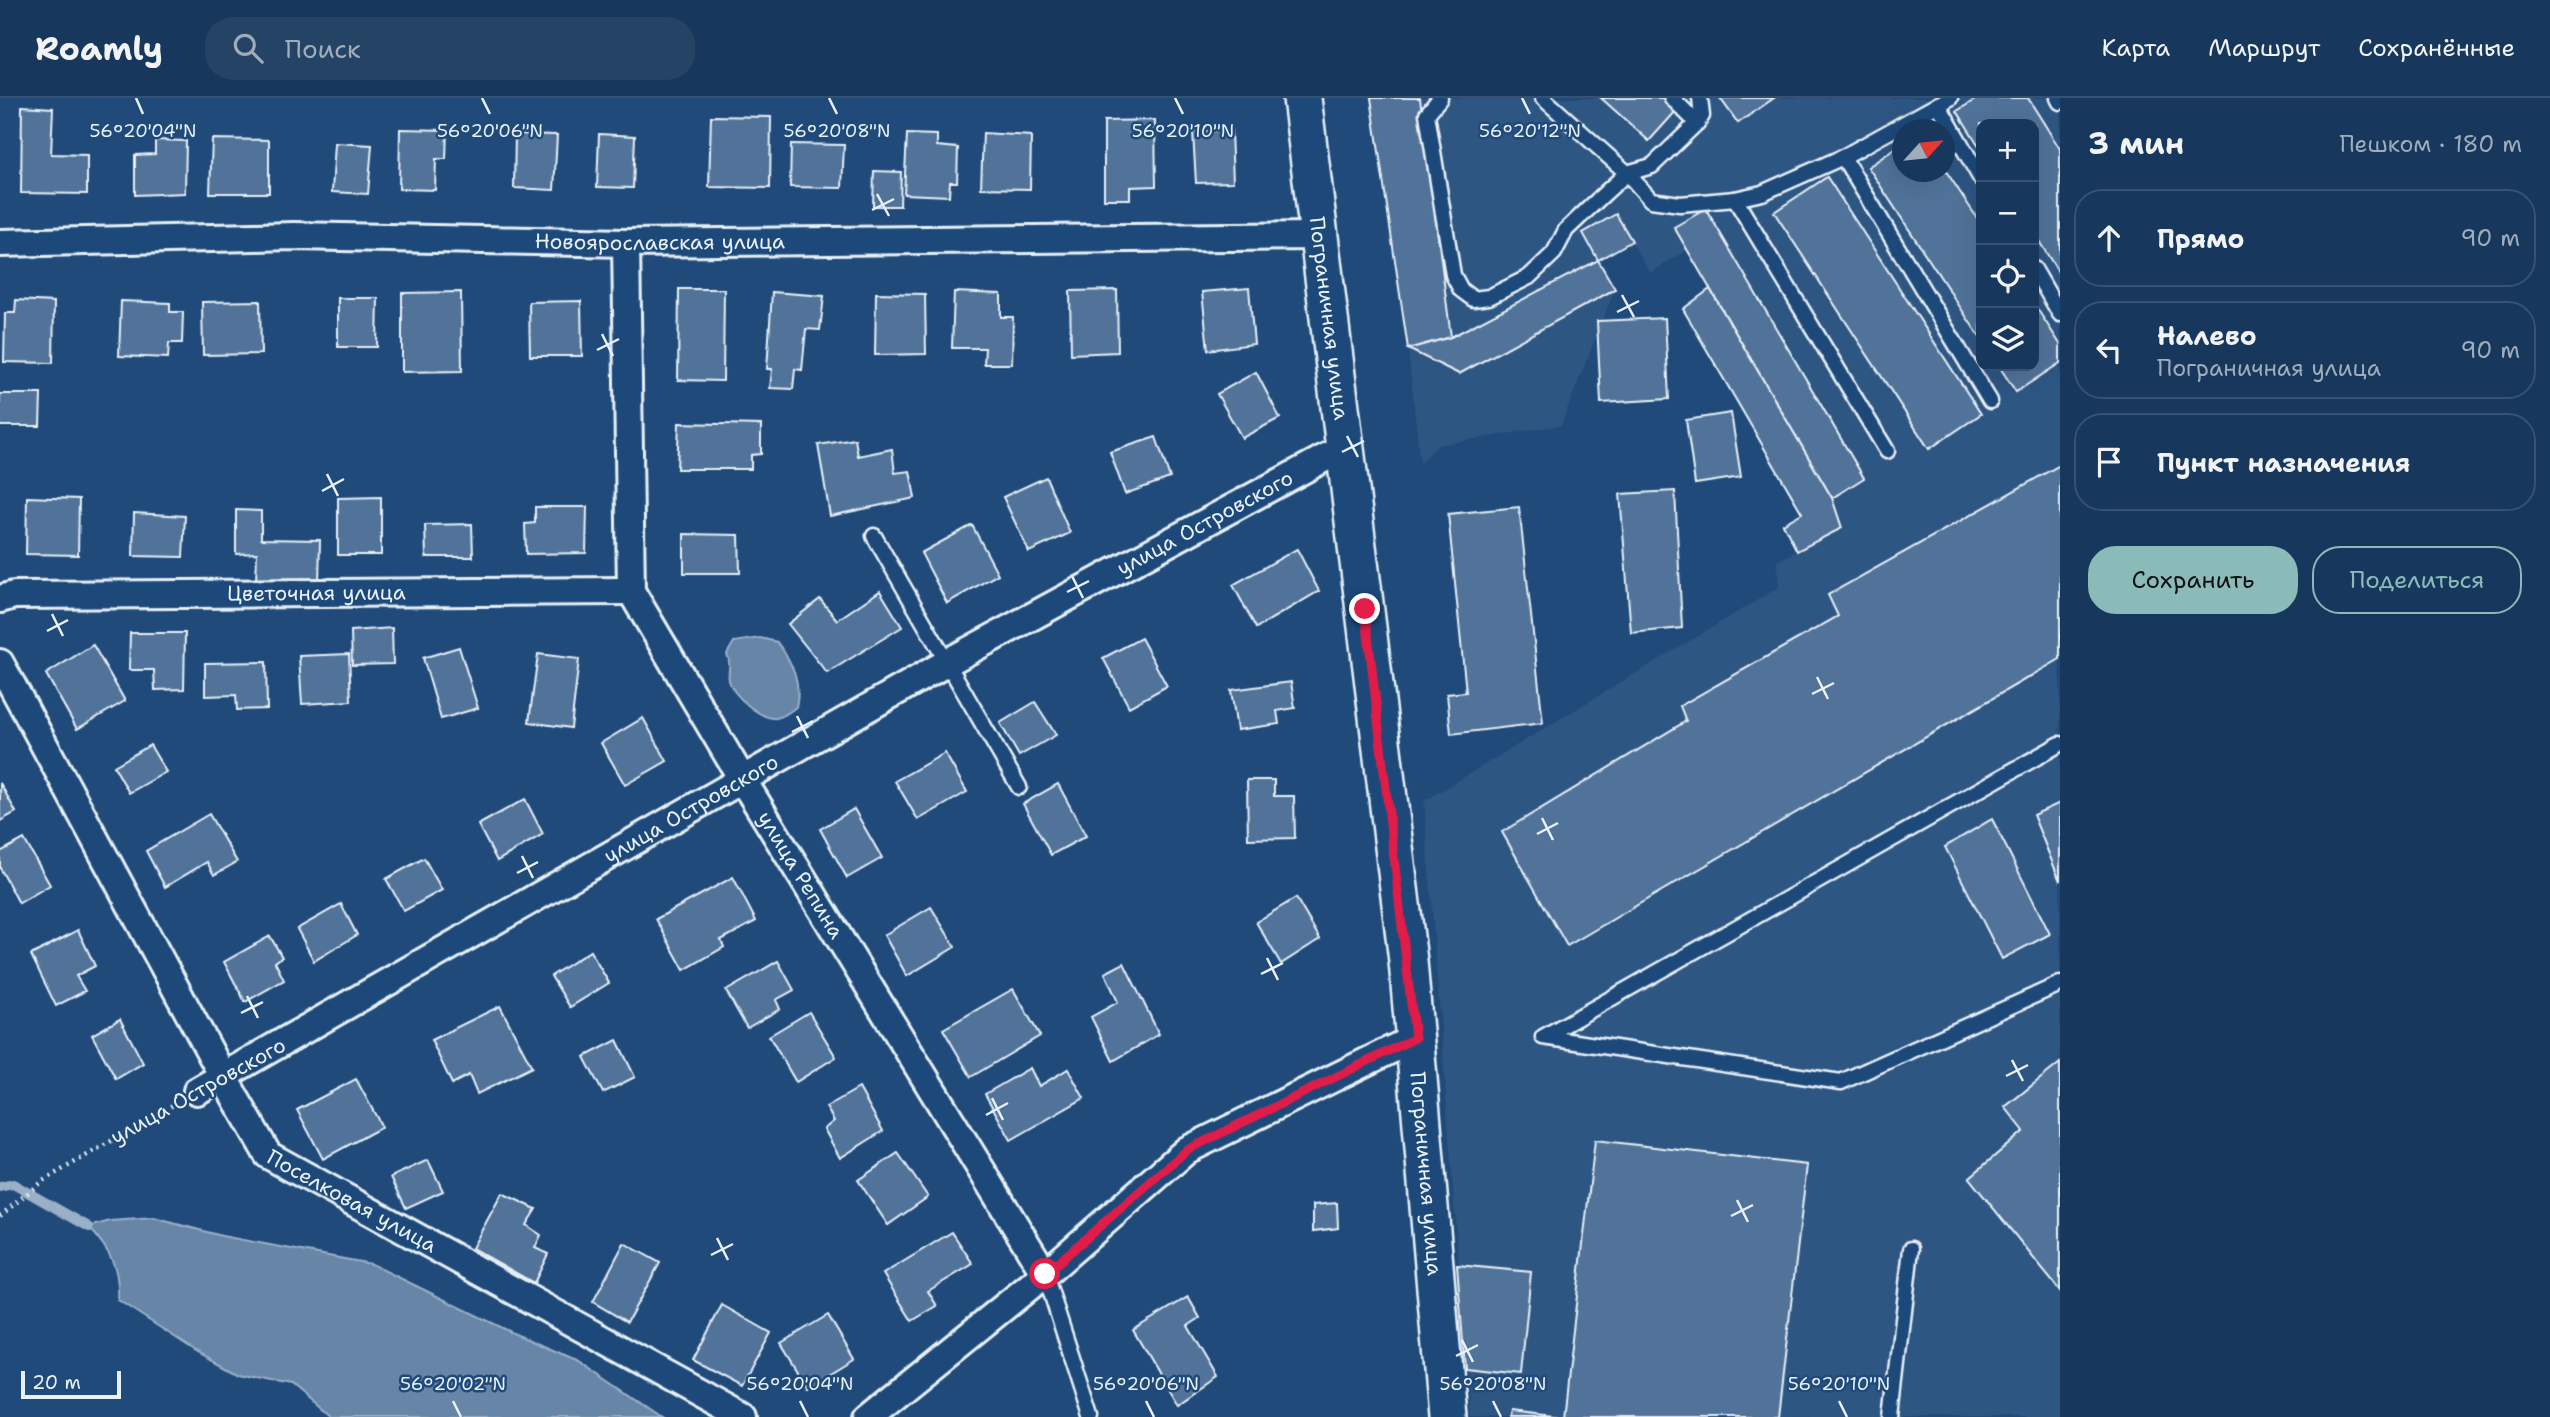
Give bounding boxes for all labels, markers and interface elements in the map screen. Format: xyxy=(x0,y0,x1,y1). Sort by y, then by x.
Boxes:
search box xyxy=(205,17,695,80)
text: Roamly xyxy=(35,26,163,71)
icon: search xyxy=(229,29,267,67)
text: Поиск xyxy=(285,31,361,66)
text: Карта xyxy=(2102,32,2170,64)
text: Маршрут xyxy=(2208,32,2320,64)
text: Сохранённые xyxy=(2358,32,2515,64)
text: 56°20'04"N xyxy=(90,119,196,143)
text: 56°20'06"N xyxy=(437,119,543,143)
text: 56°20'08"N xyxy=(783,119,891,143)
text: 56°20'10"N xyxy=(1132,119,1234,143)
text: 56°20'12"N xyxy=(1479,119,1581,143)
north arrow xyxy=(1892,119,1955,182)
map controls xyxy=(1976,119,2039,371)
button: + xyxy=(1976,119,2039,182)
text: 3 мин xyxy=(2088,123,2184,164)
text: Пешком · 180 m xyxy=(2339,129,2522,159)
button: − xyxy=(1976,182,2039,245)
street label: Пограничная улица xyxy=(1303,215,1355,422)
icon: ahead xyxy=(2090,219,2128,257)
text: Прямо xyxy=(2157,221,2245,256)
text: 90 m xyxy=(2460,223,2520,253)
street label: Новоярославская улица xyxy=(534,227,785,257)
button: locate xyxy=(1976,245,2039,308)
button: layers xyxy=(1976,308,2039,371)
text: Налево xyxy=(2157,318,2257,353)
icon: left xyxy=(2090,331,2128,369)
text: 90 m xyxy=(2460,335,2520,365)
text: Пограничная улица xyxy=(2157,353,2381,383)
icon: arrive xyxy=(2090,443,2128,481)
text: Пункт назначения xyxy=(2157,445,2410,480)
street label: улица Островского xyxy=(1112,464,1298,582)
button: Сохранить xyxy=(2088,546,2298,614)
button: Поделиться xyxy=(2312,546,2522,614)
street label: Цветочная улица xyxy=(227,578,406,608)
route end xyxy=(1349,593,1380,624)
street label: улица Островского xyxy=(599,748,783,870)
street label: улица Репина xyxy=(751,806,851,944)
street label: улица Островского xyxy=(105,1031,291,1151)
street label: Пограничная улица xyxy=(1404,1071,1449,1277)
street label: Поселковая улица xyxy=(262,1143,442,1259)
route start xyxy=(1029,1258,1060,1289)
scale bar xyxy=(21,1368,121,1400)
text: 20 m xyxy=(32,1370,81,1395)
text: 56°20'02"N xyxy=(400,1372,506,1396)
text: 56°20'04"N xyxy=(747,1372,853,1396)
text: 56°20'06"N xyxy=(1093,1372,1199,1396)
text: 56°20'08"N xyxy=(1439,1372,1547,1396)
text: 56°20'10"N xyxy=(1788,1372,1890,1396)

